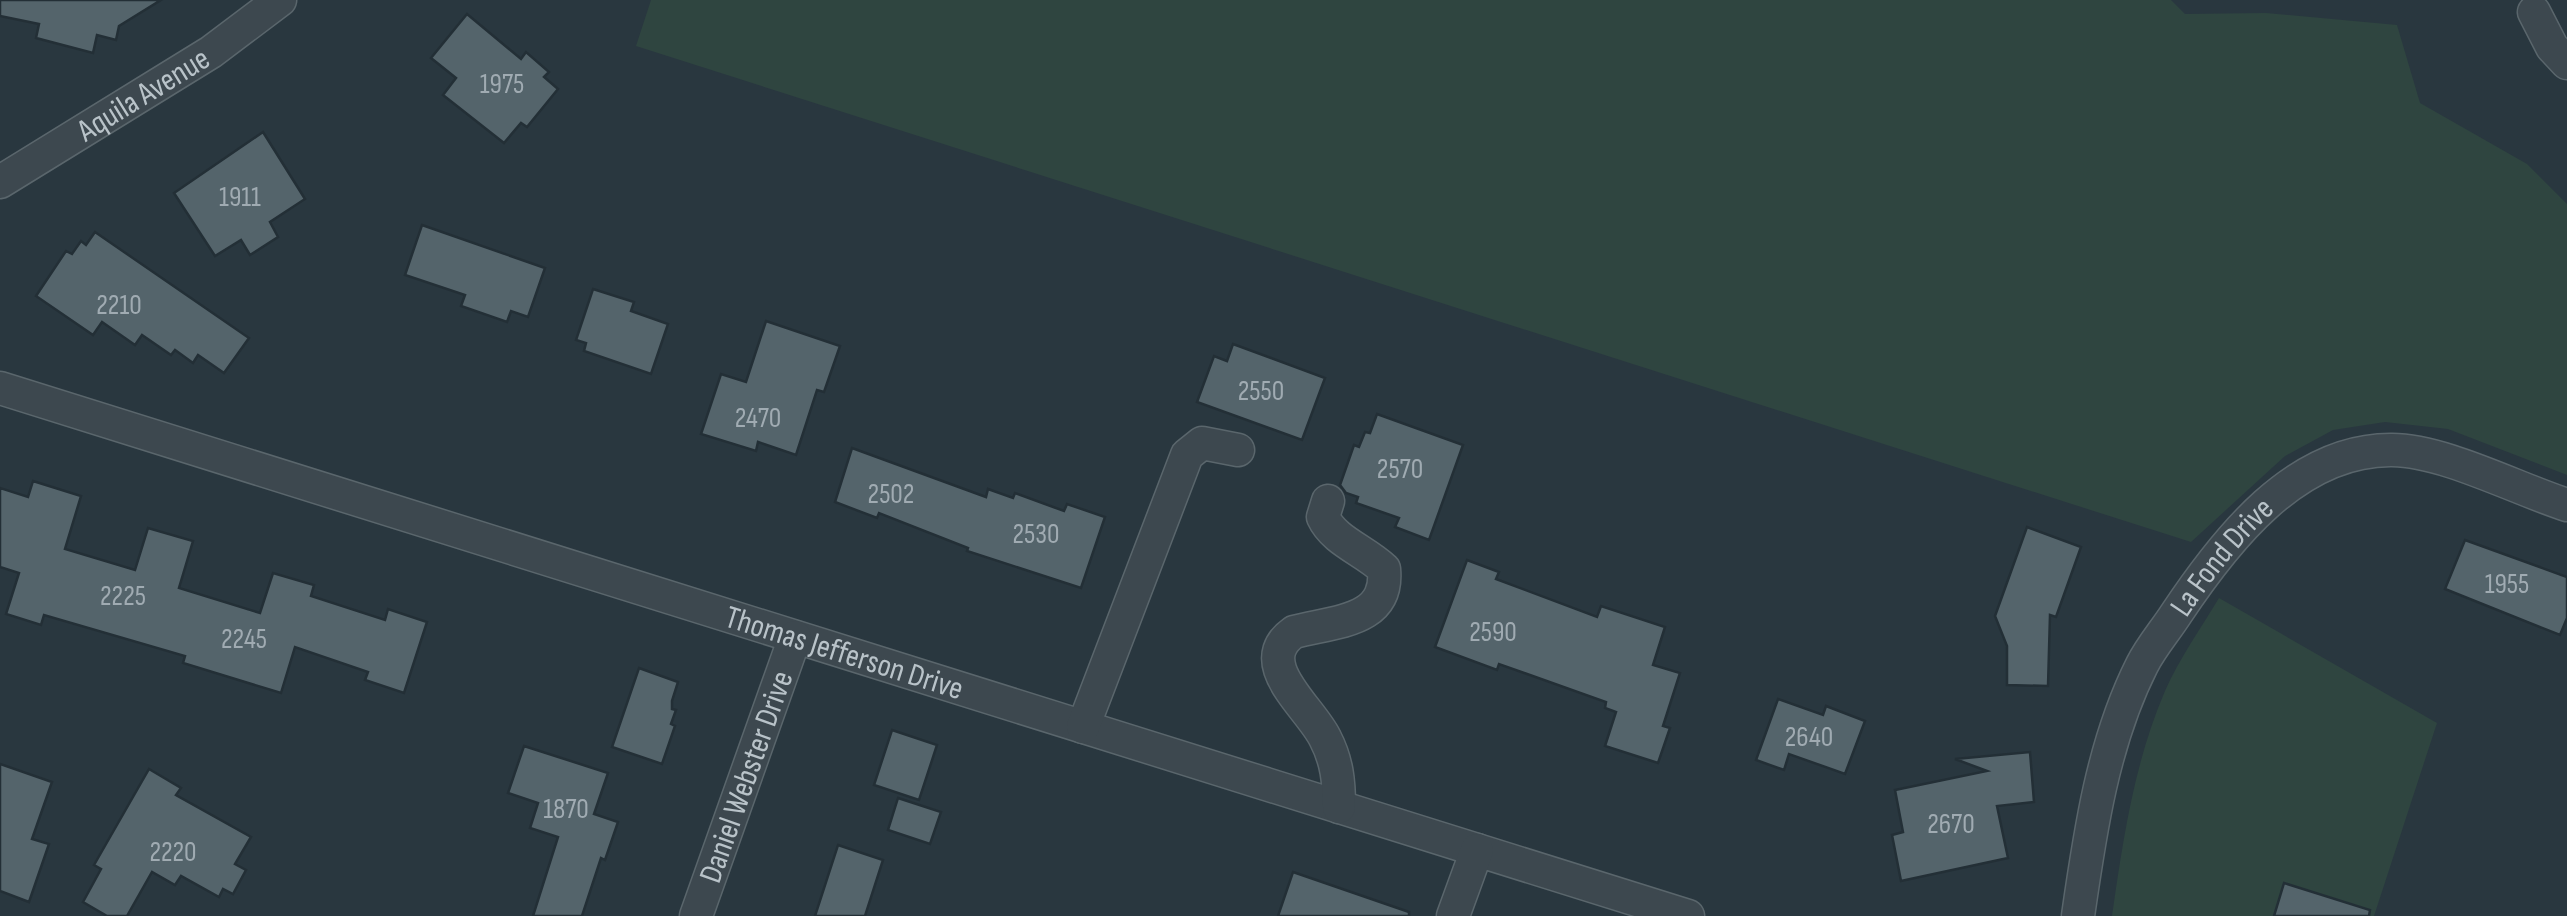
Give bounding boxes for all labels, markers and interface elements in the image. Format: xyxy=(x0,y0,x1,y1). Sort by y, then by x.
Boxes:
street label: Aquila Avenue xyxy=(70,40,217,151)
house number: 1975 xyxy=(480,68,524,101)
house number: 1911 xyxy=(219,181,261,214)
house number: 2210 xyxy=(96,289,142,322)
house number: 2550 xyxy=(1238,375,1284,408)
house number: 2470 xyxy=(735,402,781,435)
house number: 2570 xyxy=(1377,453,1423,486)
house number: 2502 xyxy=(868,478,914,511)
street label: La Fond Drive xyxy=(2162,489,2282,624)
house number: 2530 xyxy=(1013,518,1059,551)
house number: 1955 xyxy=(2485,568,2529,601)
house number: 2225 xyxy=(100,580,146,613)
street label: Thomas Jefferson Drive xyxy=(720,598,968,709)
house number: 2590 xyxy=(1469,616,1517,649)
house number: 2245 xyxy=(221,623,267,656)
street label: Daniel Webster Drive xyxy=(691,666,802,888)
house number: 2640 xyxy=(1785,721,1833,754)
house number: 1870 xyxy=(543,793,589,826)
house number: 2670 xyxy=(1927,808,1975,841)
house number: 2220 xyxy=(149,836,197,869)

